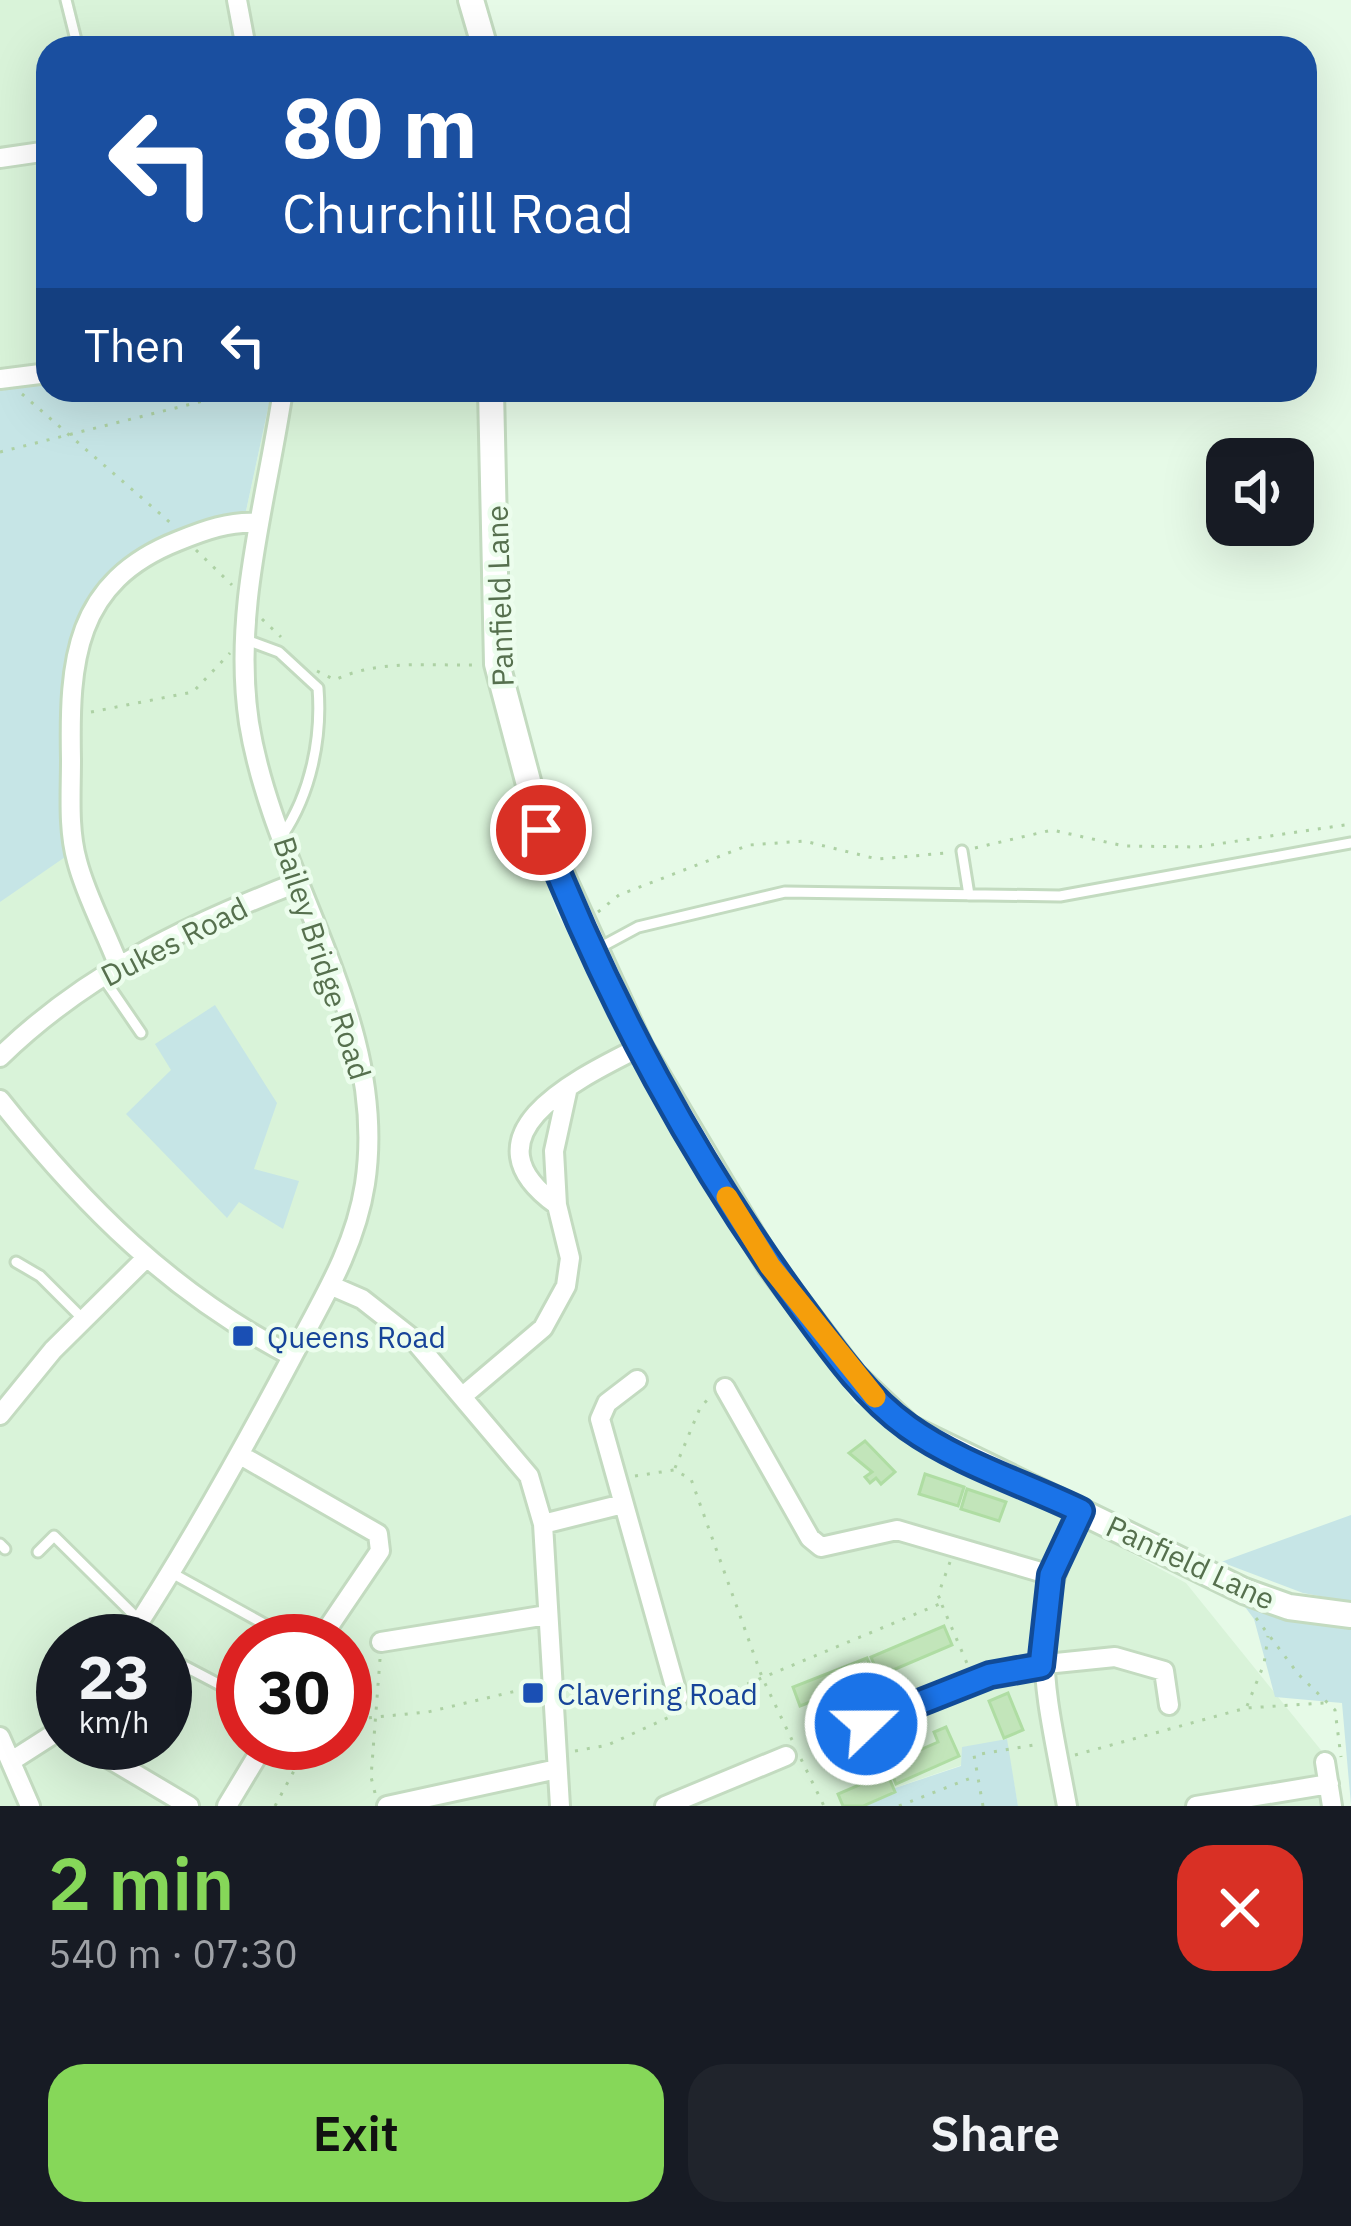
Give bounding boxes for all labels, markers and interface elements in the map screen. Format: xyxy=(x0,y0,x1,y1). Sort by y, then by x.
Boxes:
text: 80 m xyxy=(282,72,478,181)
icon: left xyxy=(84,84,240,240)
text: Churchill Road xyxy=(282,178,634,248)
icon: left xyxy=(210,312,276,378)
text: Then xyxy=(84,316,186,374)
map controls xyxy=(1206,438,1314,546)
button: sound xyxy=(1206,438,1314,546)
street label: Panfield Lane xyxy=(476,505,522,687)
pin xyxy=(490,779,592,881)
icon: arrive xyxy=(508,797,574,863)
street label: Bailey Bridge Road xyxy=(265,832,381,1084)
street label: Dukes Road xyxy=(94,887,254,995)
place label: Queens Road xyxy=(267,1317,446,1356)
marker: Queens Road xyxy=(230,1323,256,1349)
street label: Panfield Lane xyxy=(1100,1506,1282,1618)
speed limit sign: 30 xyxy=(216,1614,372,1770)
text: 23 xyxy=(78,1637,150,1716)
position arrow xyxy=(803,1661,929,1787)
place label: Clavering Road xyxy=(557,1674,758,1713)
marker: Clavering Road xyxy=(520,1680,546,1706)
text: km/h xyxy=(79,1702,149,1741)
text: 2 min xyxy=(48,1836,234,1930)
button: close xyxy=(1177,1845,1303,1971)
text: 540 m · 07:30 xyxy=(48,1928,298,1979)
button: Exit xyxy=(48,2064,664,2202)
button: Share xyxy=(688,2064,1303,2202)

